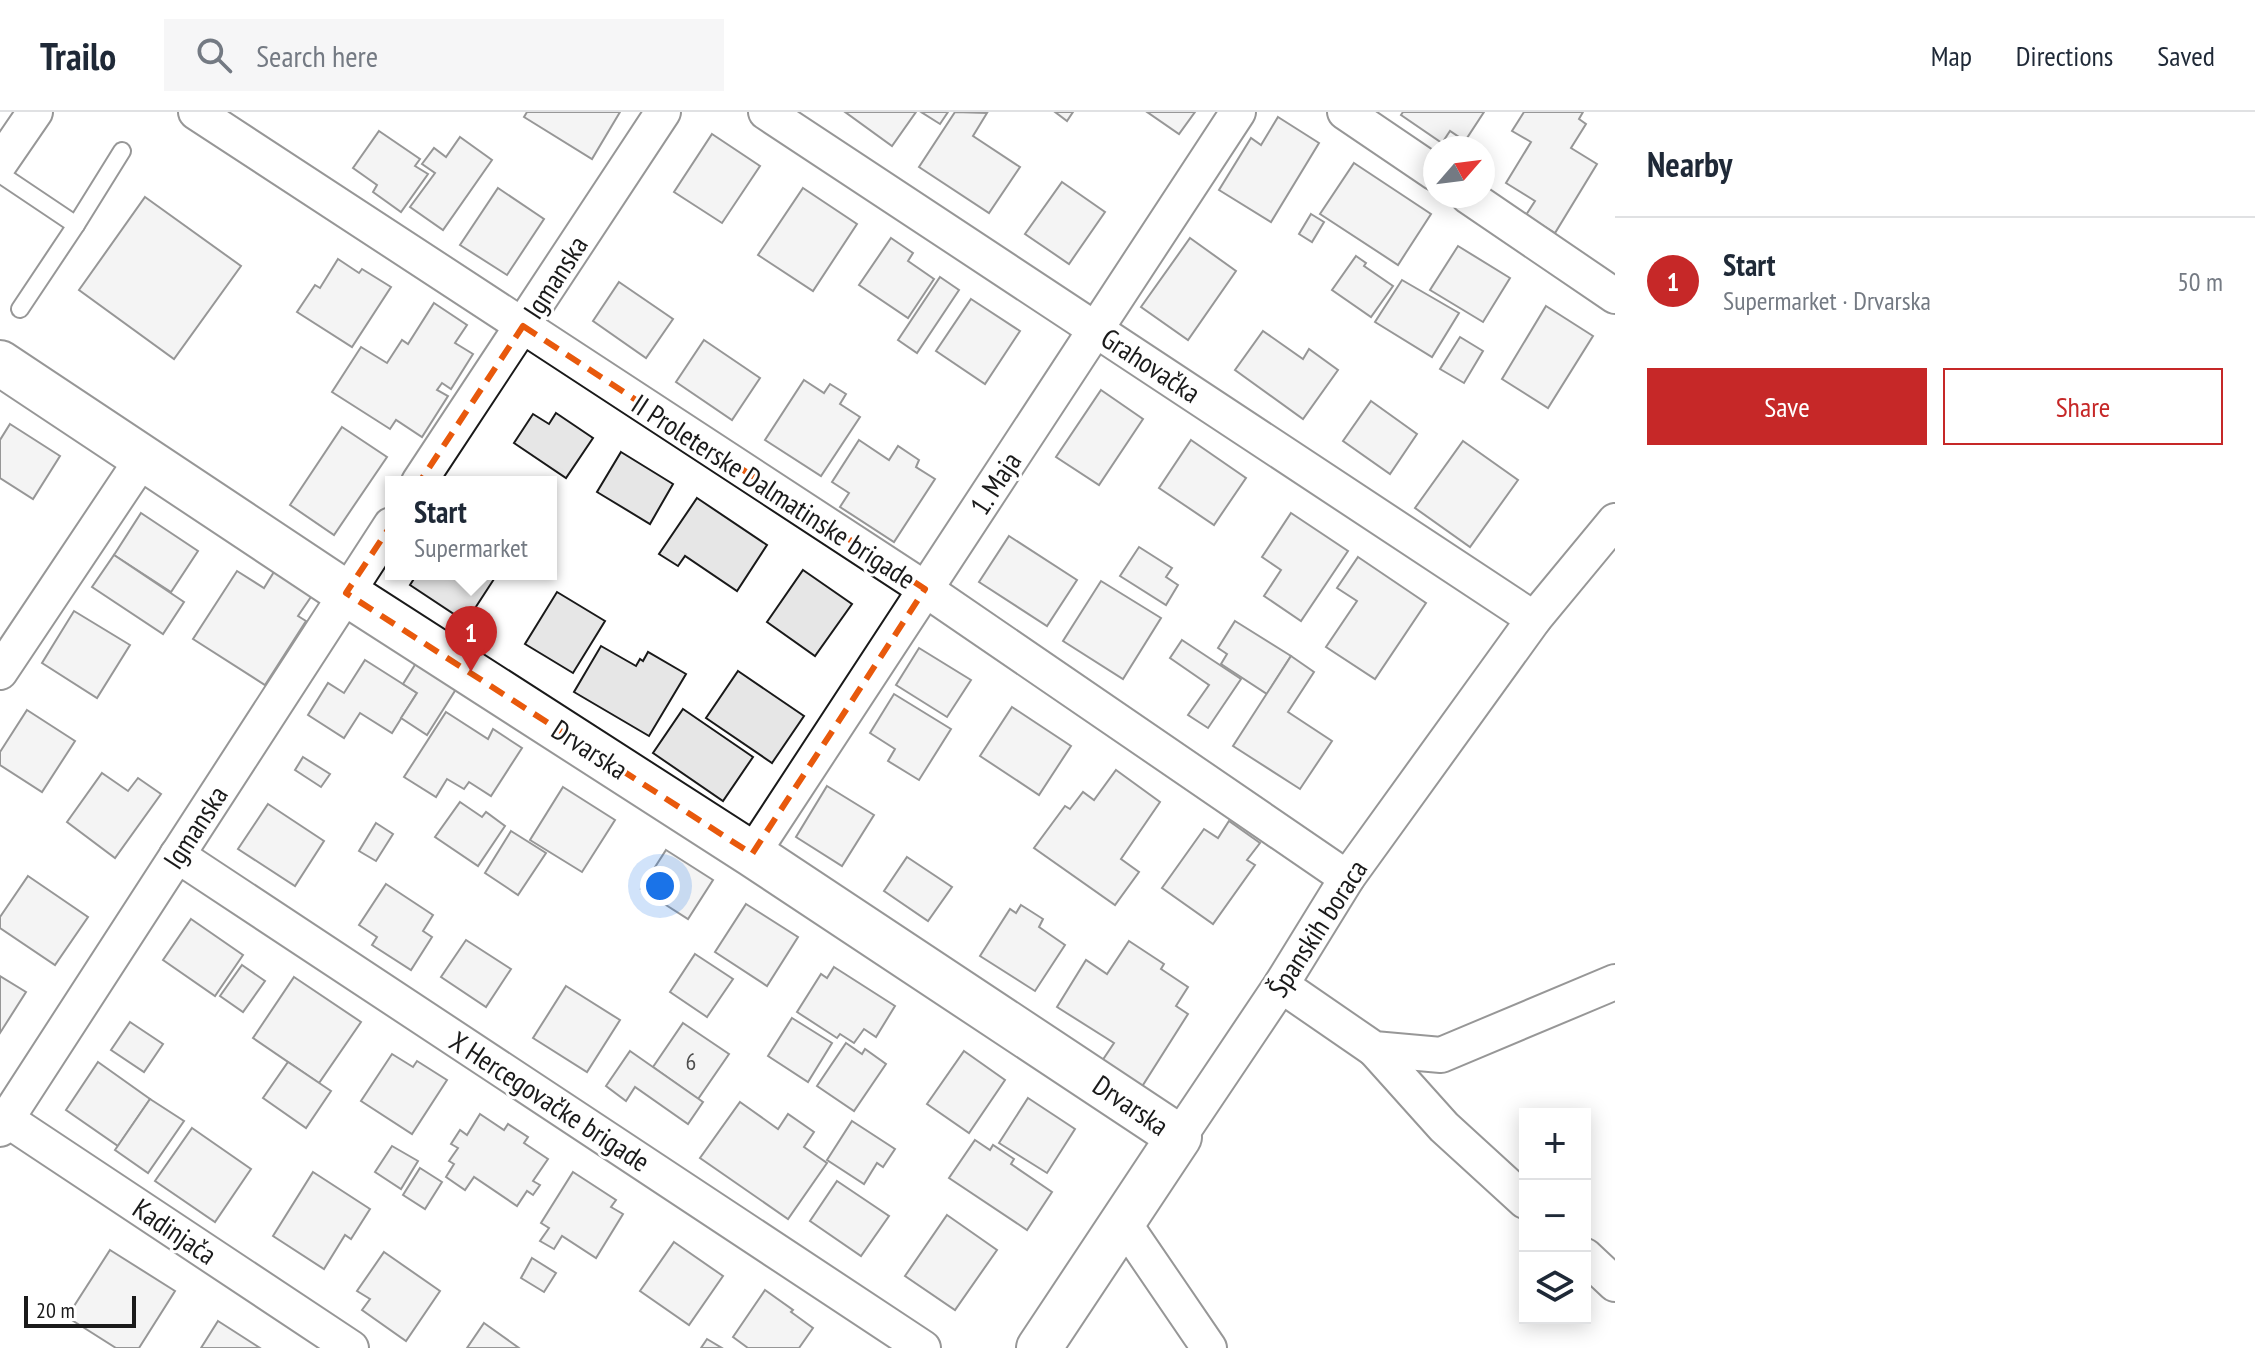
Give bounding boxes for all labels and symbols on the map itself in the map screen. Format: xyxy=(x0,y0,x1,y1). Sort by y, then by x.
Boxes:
north arrow xyxy=(1423,136,1495,208)
street label: Igmanska xyxy=(514,228,596,326)
street label: Grahovačka xyxy=(1094,319,1208,411)
street label: II Proleterske Dalmatinske brigade xyxy=(625,385,923,597)
street label: 1. Maja xyxy=(961,444,1029,522)
pin: 1 xyxy=(445,606,497,672)
street label: Drvarska xyxy=(545,711,635,787)
street label: Igmanska xyxy=(154,778,236,876)
street label: Španskih boraca xyxy=(1259,852,1375,1004)
your location xyxy=(640,866,680,906)
street label: X Hercegovačke brigade xyxy=(443,1023,657,1179)
house number: 6 xyxy=(686,1046,696,1077)
street label: Drvarska xyxy=(1086,1066,1176,1144)
street label: Kadinjača xyxy=(126,1190,224,1272)
scale bar xyxy=(24,1292,136,1328)

